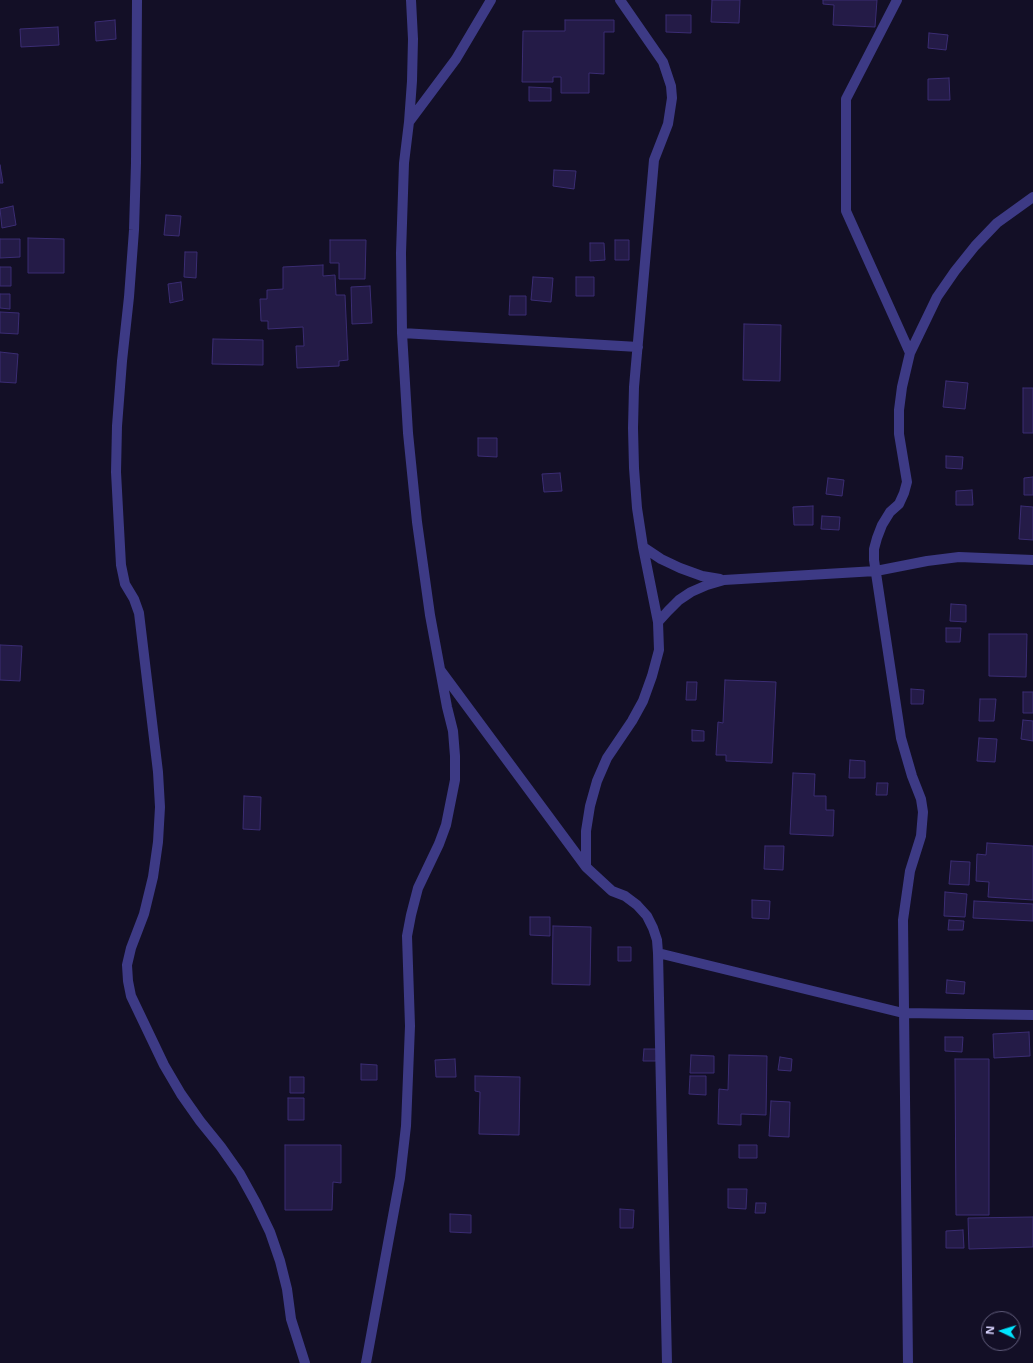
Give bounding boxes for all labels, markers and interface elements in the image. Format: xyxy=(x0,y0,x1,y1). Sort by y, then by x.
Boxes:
north arrow xyxy=(981,1311,1021,1351)
text: N xyxy=(982,1325,997,1335)

